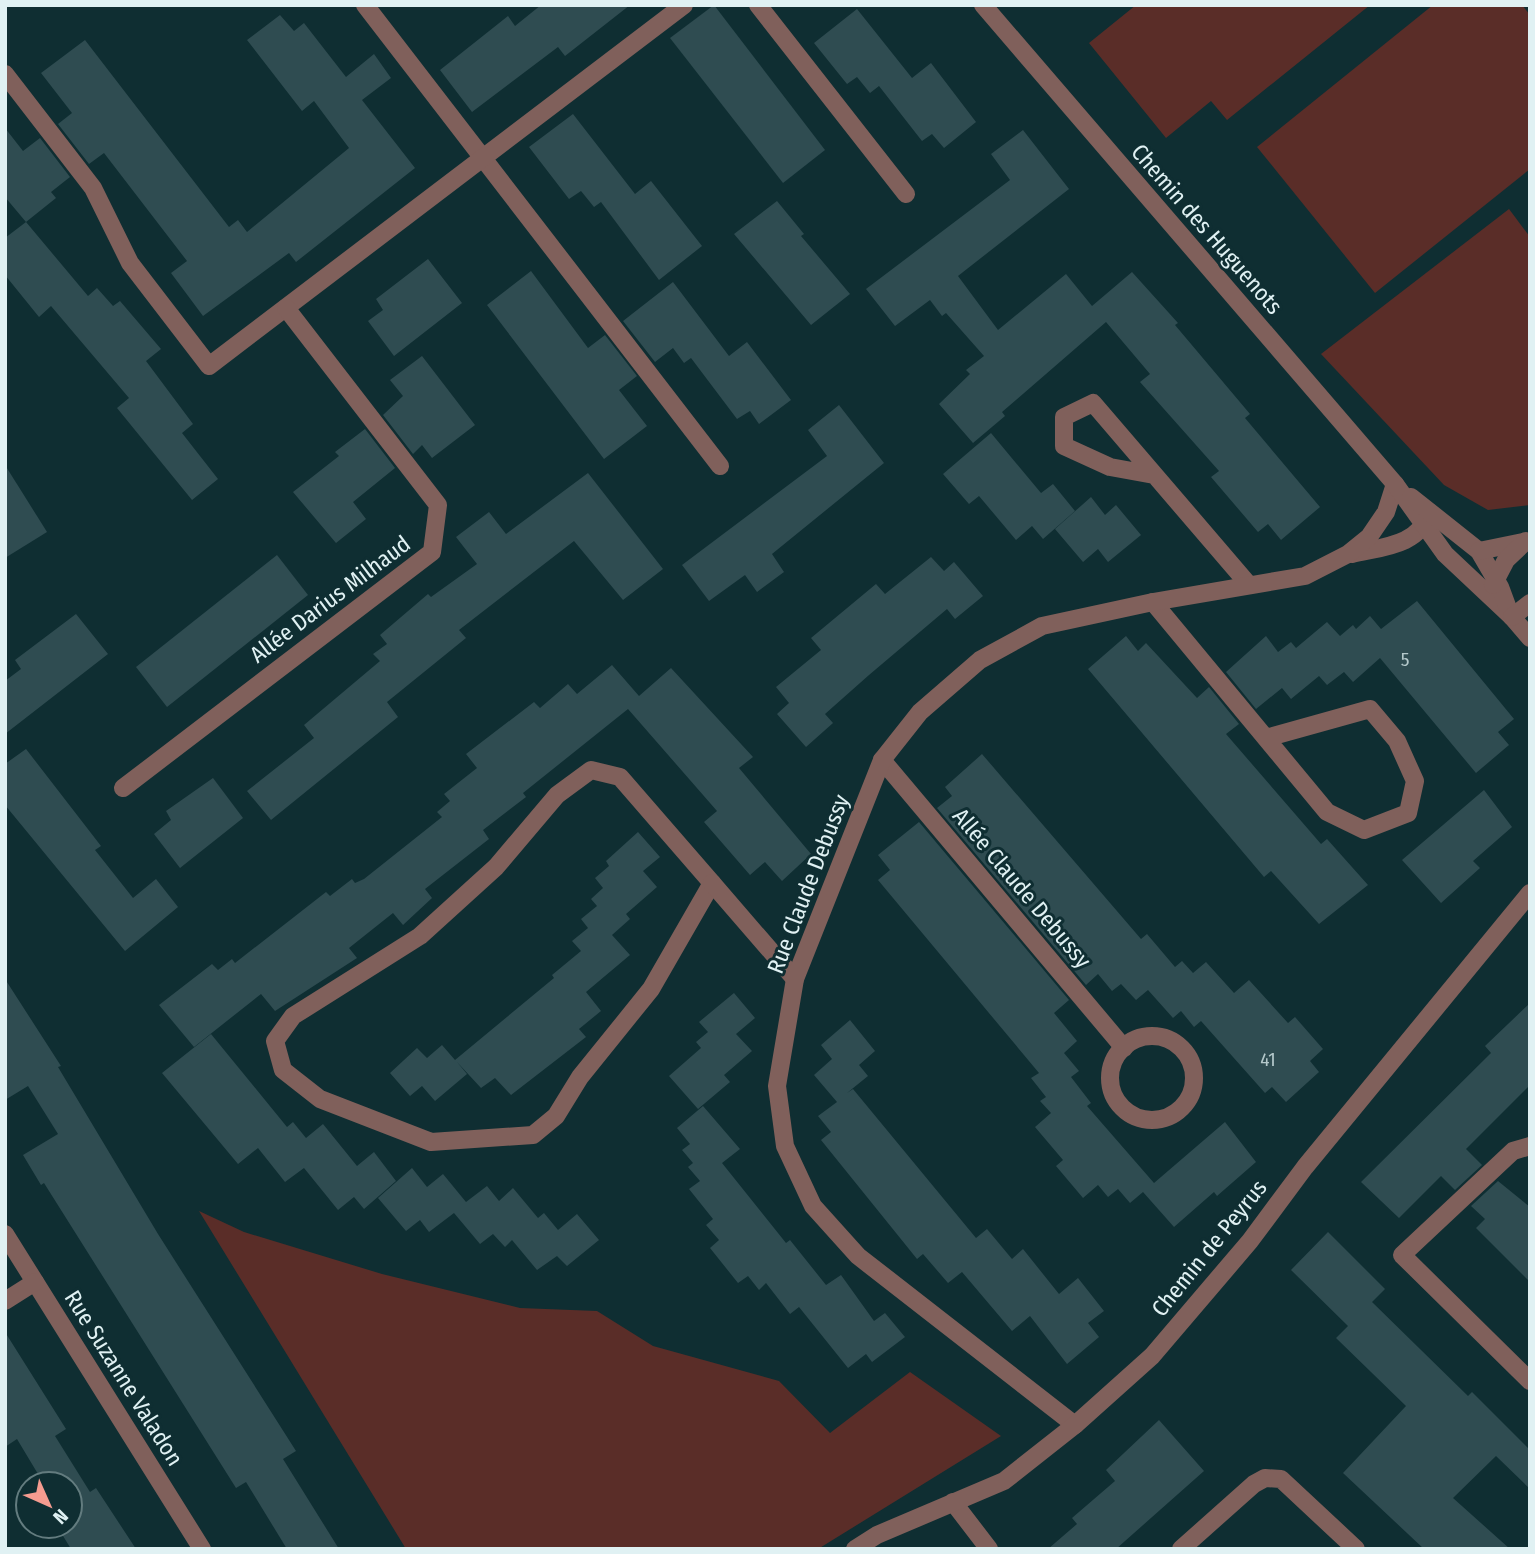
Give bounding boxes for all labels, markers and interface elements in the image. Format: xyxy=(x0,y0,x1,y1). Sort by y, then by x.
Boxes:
street label: Chemin des Huguenots xyxy=(1125,138,1289,320)
street label: Allée Darius Milhaud xyxy=(244,530,416,668)
house number: 5 xyxy=(1401,648,1409,671)
street label: Rue Claude Debussy xyxy=(761,790,855,977)
street label: Allée Claude Debussy xyxy=(947,802,1098,974)
house number: 41 xyxy=(1260,1048,1276,1071)
street label: Chemin de Peyrus xyxy=(1145,1174,1273,1322)
street label: Rue Suzanne Valadon xyxy=(59,1285,189,1471)
north arrow xyxy=(14,1470,84,1540)
text: N xyxy=(49,1505,73,1529)

